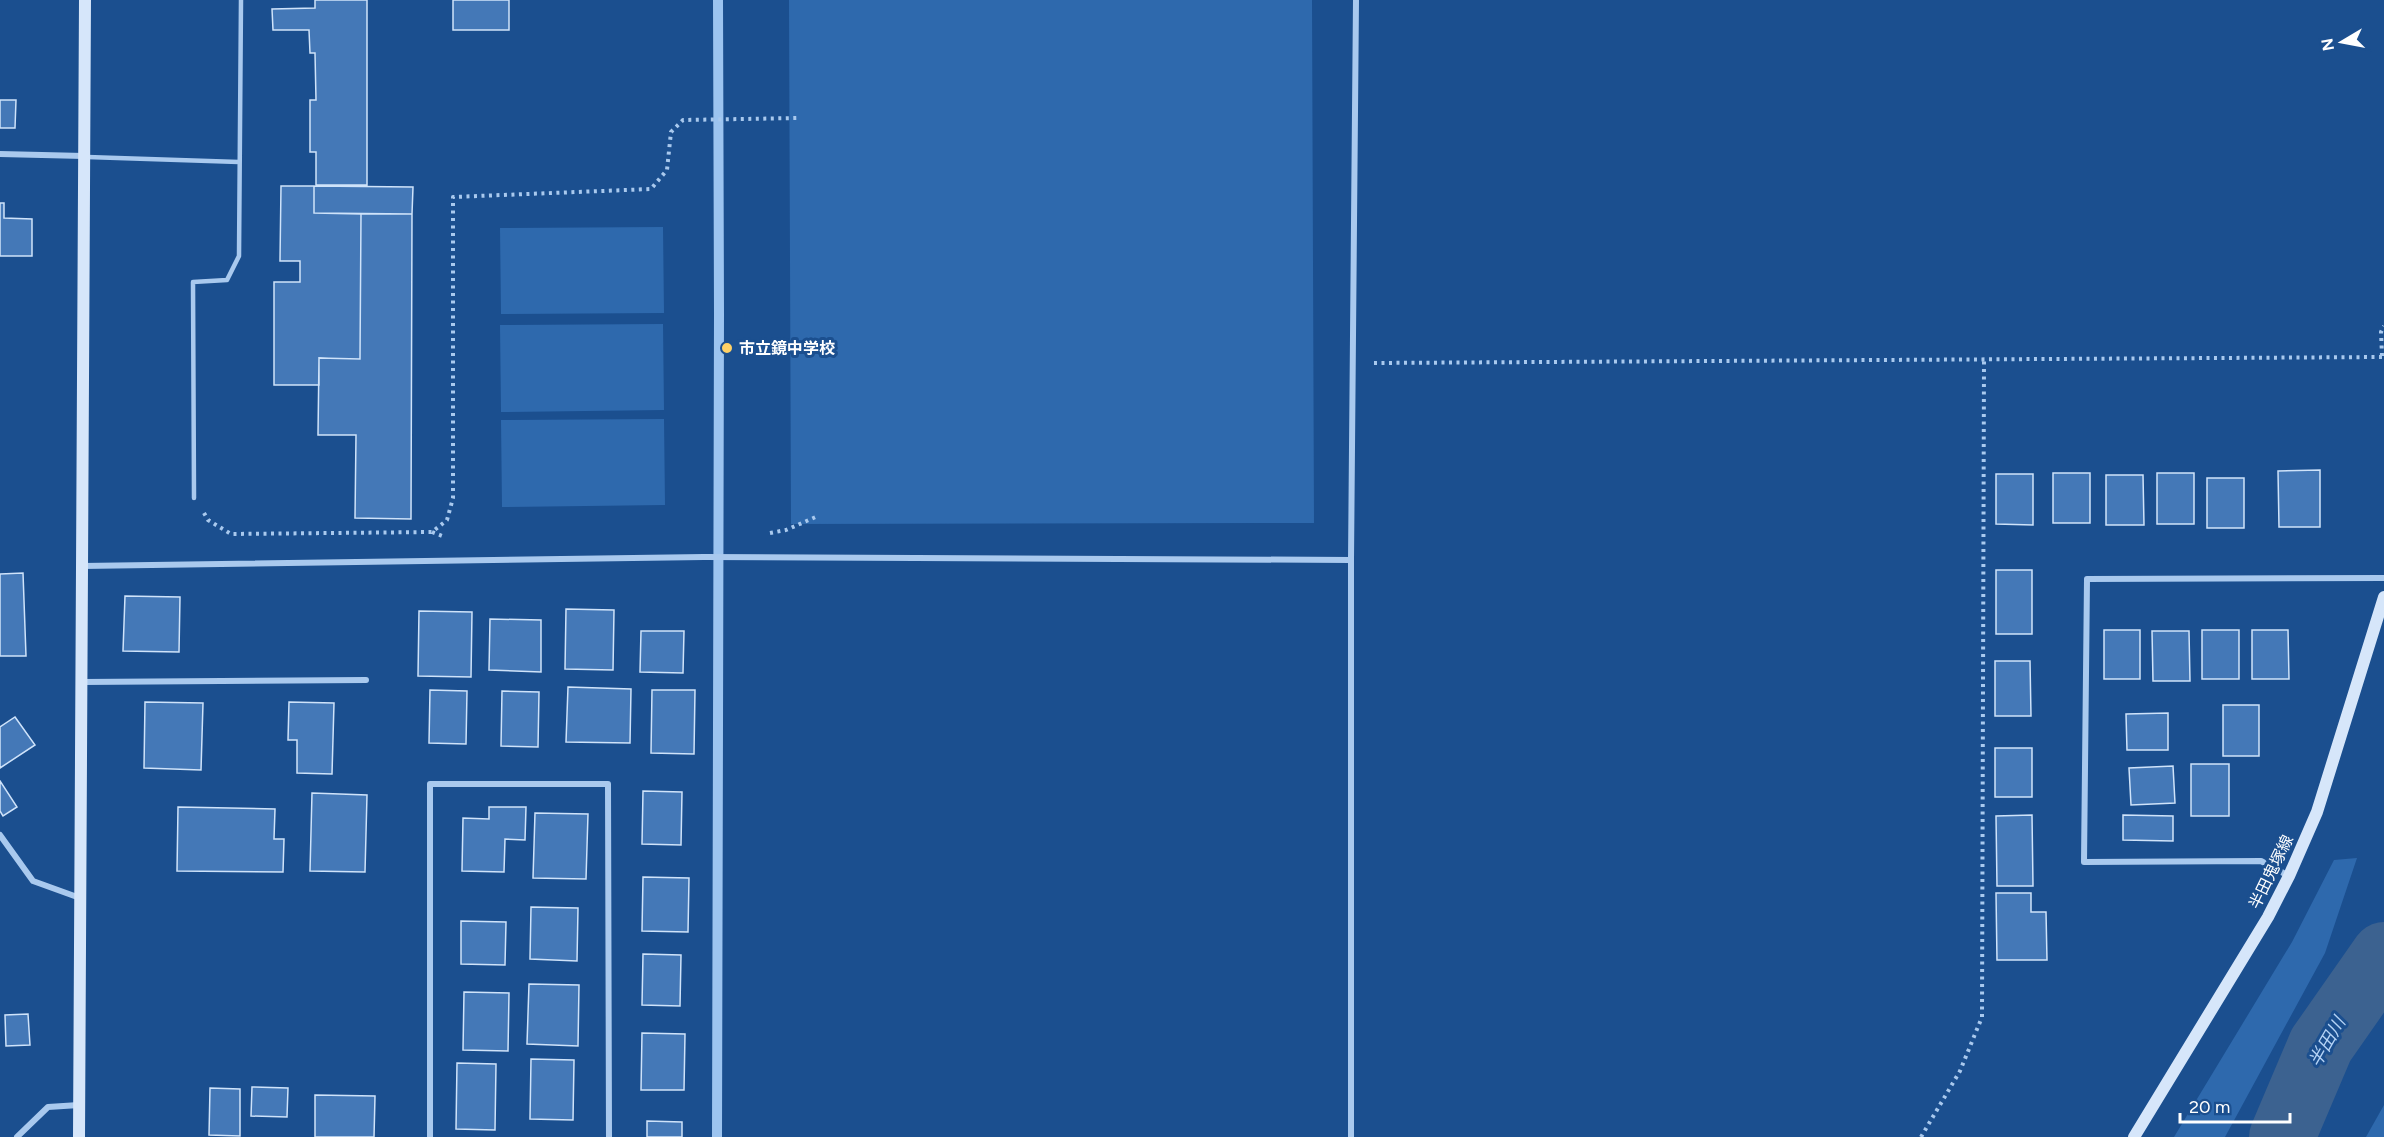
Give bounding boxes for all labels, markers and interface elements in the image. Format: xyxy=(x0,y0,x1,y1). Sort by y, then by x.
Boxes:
north arrow xyxy=(2312,12,2372,72)
text: N xyxy=(2317,37,2338,52)
place label: 市立鏡中学校 xyxy=(739,339,835,358)
marker: 市立鏡中学校 xyxy=(720,341,734,355)
street label: 半田鬼塚線 xyxy=(2245,832,2297,912)
water label: 半田川 xyxy=(2304,1011,2351,1071)
scale bar xyxy=(2180,1086,2290,1124)
text: 20 m xyxy=(2189,1096,2230,1118)

